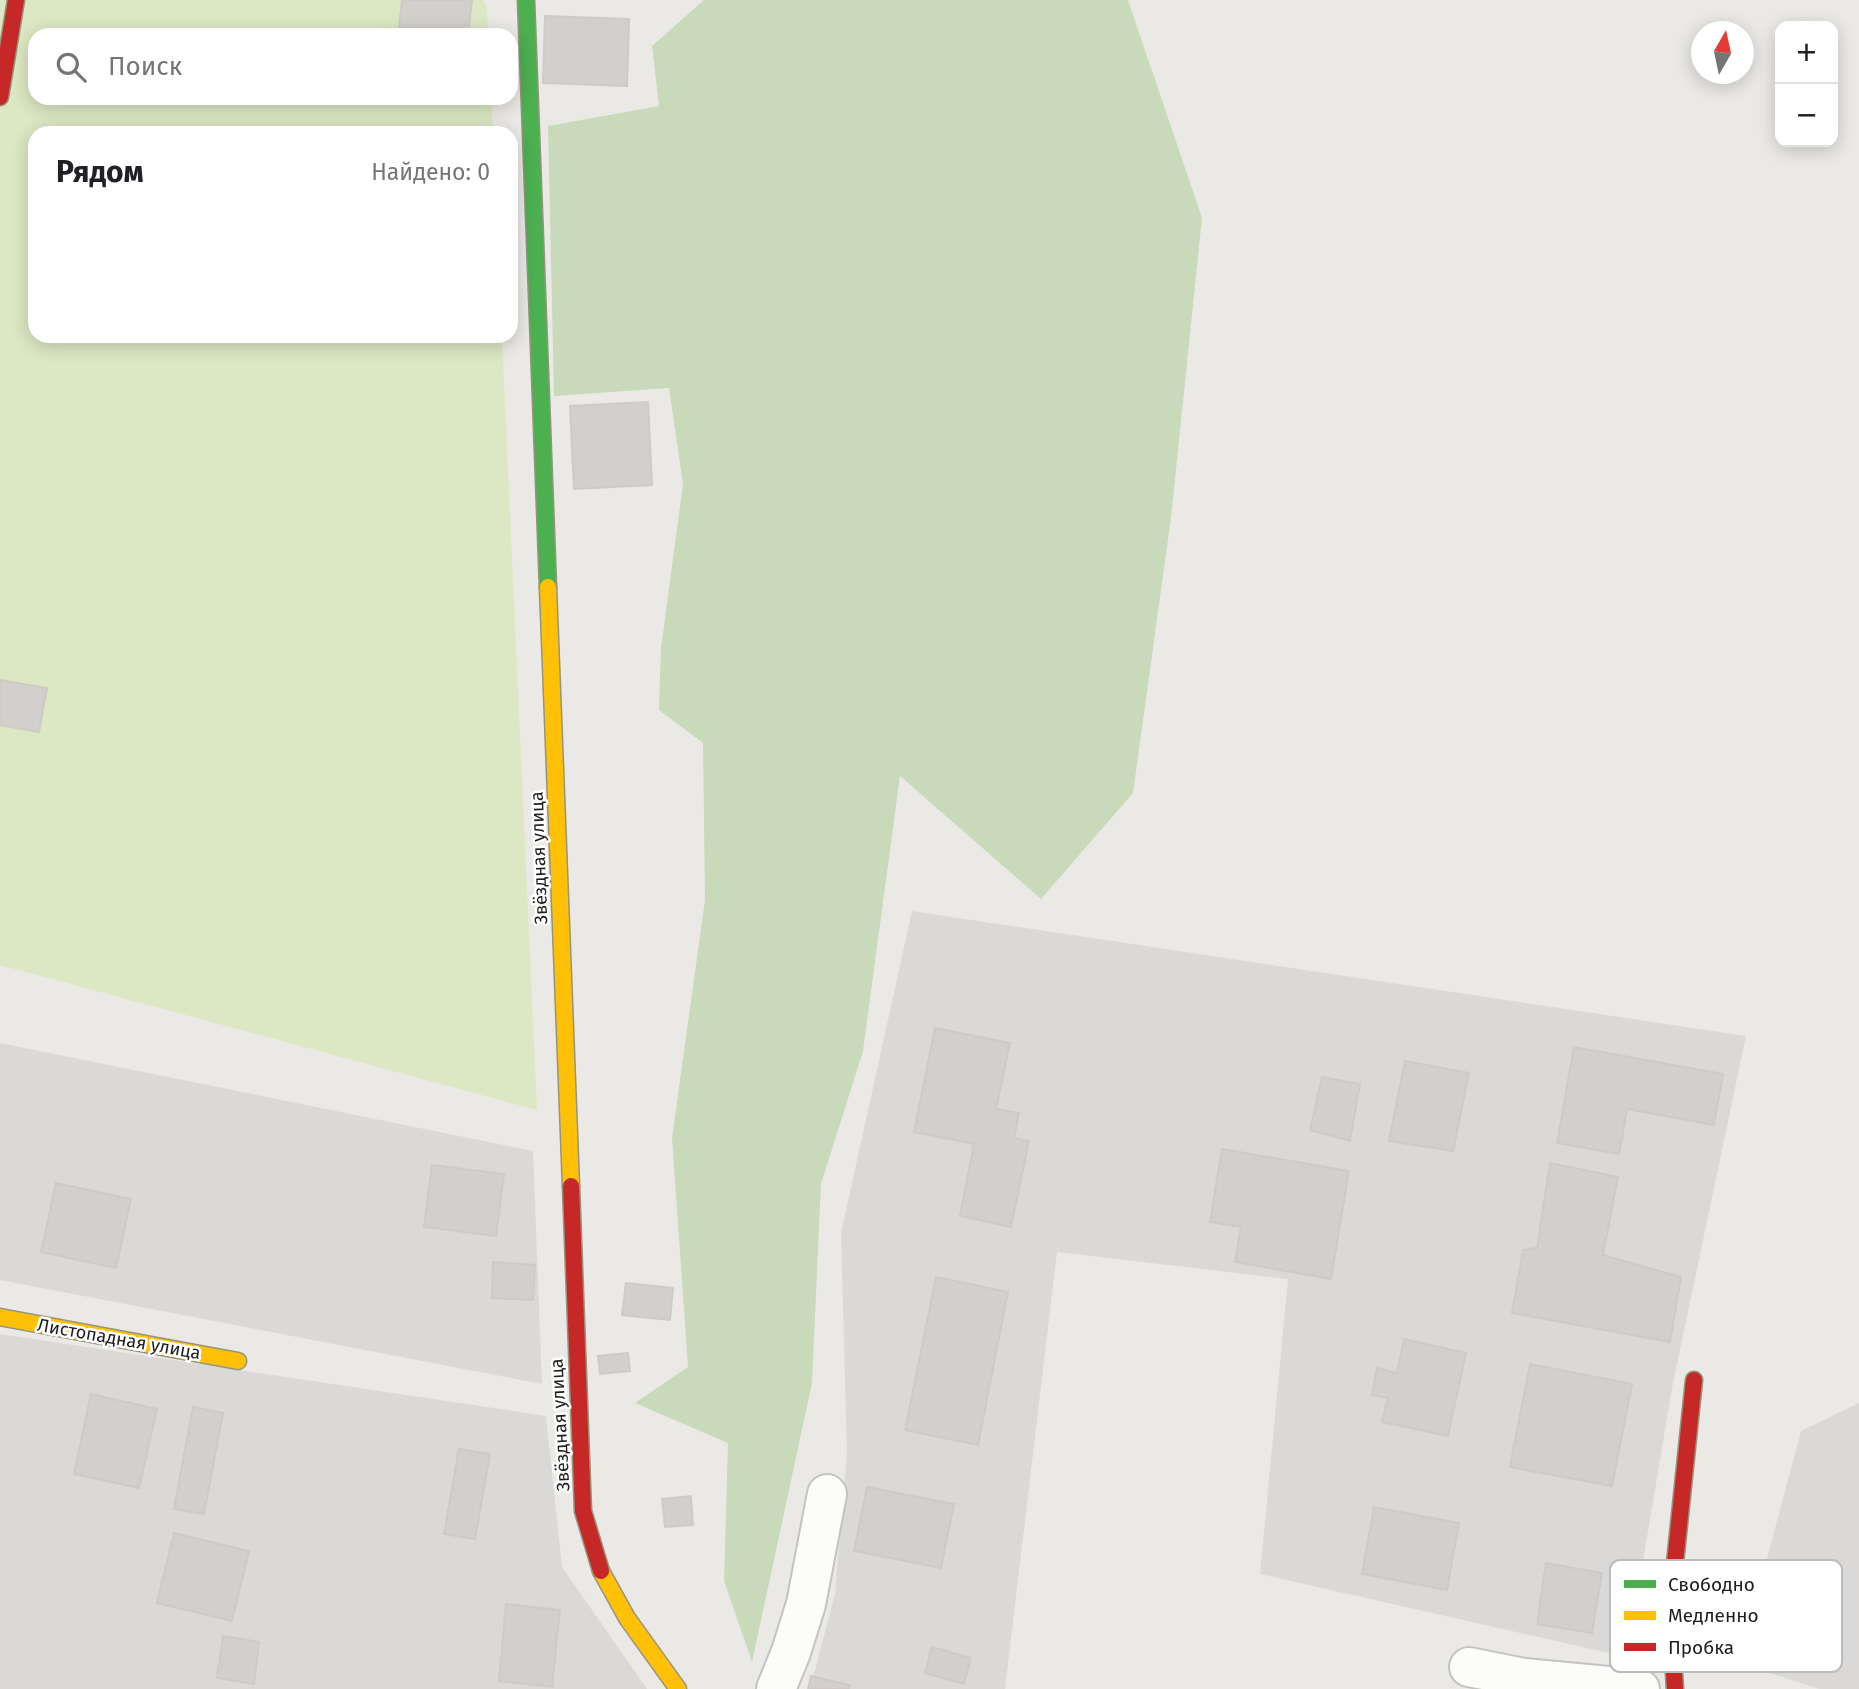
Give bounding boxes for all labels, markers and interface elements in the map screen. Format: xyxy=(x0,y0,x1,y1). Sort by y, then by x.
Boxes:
north arrow xyxy=(1691,21,1754,84)
map controls xyxy=(1775,21,1838,147)
button: + xyxy=(1775,21,1838,84)
search box xyxy=(28,28,518,105)
icon: search xyxy=(52,48,90,86)
text: Поиск xyxy=(108,51,182,82)
button: − xyxy=(1775,84,1838,147)
text: Рядом xyxy=(56,154,144,190)
text: Найдено: 0 xyxy=(371,158,490,186)
street label: Звёздная улица xyxy=(526,791,552,925)
street label: Листопадная улица xyxy=(36,1314,202,1364)
street label: Звёздная улица xyxy=(546,1358,574,1492)
legend xyxy=(1610,1560,1842,1672)
text: Свободно xyxy=(1668,1573,1755,1596)
text: Медленно xyxy=(1668,1604,1759,1627)
text: Пробка xyxy=(1668,1636,1734,1659)

